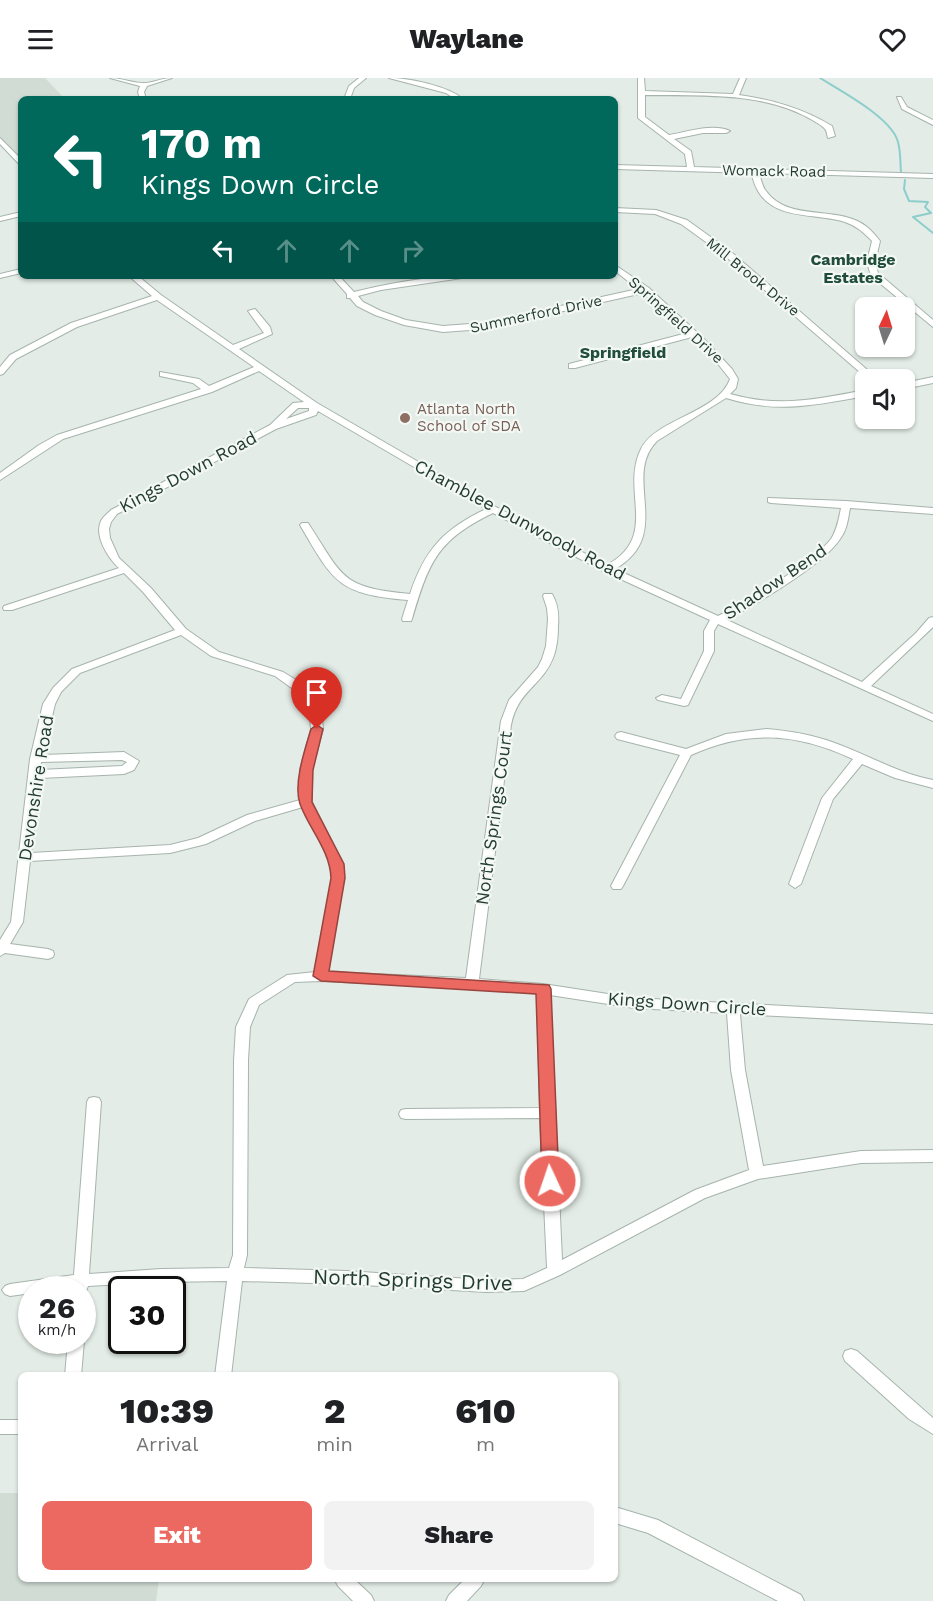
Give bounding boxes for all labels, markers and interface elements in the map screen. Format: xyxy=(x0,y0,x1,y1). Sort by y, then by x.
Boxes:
icon: menu xyxy=(24,23,57,56)
text: Waylane xyxy=(409,23,524,55)
icon: heart xyxy=(876,23,909,56)
text: 170 m xyxy=(141,119,262,168)
icon: left xyxy=(42,120,120,198)
street label: Womack Road xyxy=(722,161,826,181)
text: Kings Down Circle xyxy=(141,169,379,201)
icon: left xyxy=(207,234,240,267)
icon: ahead xyxy=(270,234,303,267)
icon: ahead xyxy=(333,234,366,267)
icon: right xyxy=(396,234,429,267)
street label: Mill Brook Drive xyxy=(703,234,803,320)
district label: Cambridge Estates xyxy=(810,250,896,287)
street label: Springfield Drive xyxy=(625,273,727,367)
street label: Summerford Drive xyxy=(468,291,604,337)
north arrow xyxy=(855,297,915,357)
map controls xyxy=(855,297,915,429)
district label: Springfield xyxy=(580,343,666,362)
button: sound xyxy=(855,369,915,429)
place label: Atlanta North School of SDA xyxy=(417,400,521,435)
marker: Atlanta North School of SDA xyxy=(398,411,412,425)
street label: Kings Down Road xyxy=(115,426,260,517)
street label: Chamblee Dunwoody Road xyxy=(411,455,629,584)
street label: Shadow Bend xyxy=(719,539,830,624)
pin xyxy=(291,667,342,729)
icon: arrive xyxy=(300,676,333,709)
street label: Devonshire Road xyxy=(14,714,57,862)
street label: North Springs Court xyxy=(471,729,516,906)
street label: Kings Down Circle xyxy=(607,987,767,1020)
position arrow xyxy=(518,1149,582,1213)
street label: North Springs Drive xyxy=(313,1264,513,1295)
speed limit sign: 30 xyxy=(108,1276,186,1354)
text: 26 xyxy=(39,1290,75,1325)
text: km/h xyxy=(38,1321,76,1339)
text: 10:39 xyxy=(120,1390,214,1432)
text: 2 xyxy=(324,1390,345,1432)
text: 610 xyxy=(455,1390,516,1432)
text: Arrival xyxy=(136,1432,198,1456)
text: min xyxy=(316,1432,353,1456)
text: m xyxy=(476,1432,495,1456)
button: Exit xyxy=(42,1501,312,1570)
button: Share xyxy=(324,1501,594,1570)

